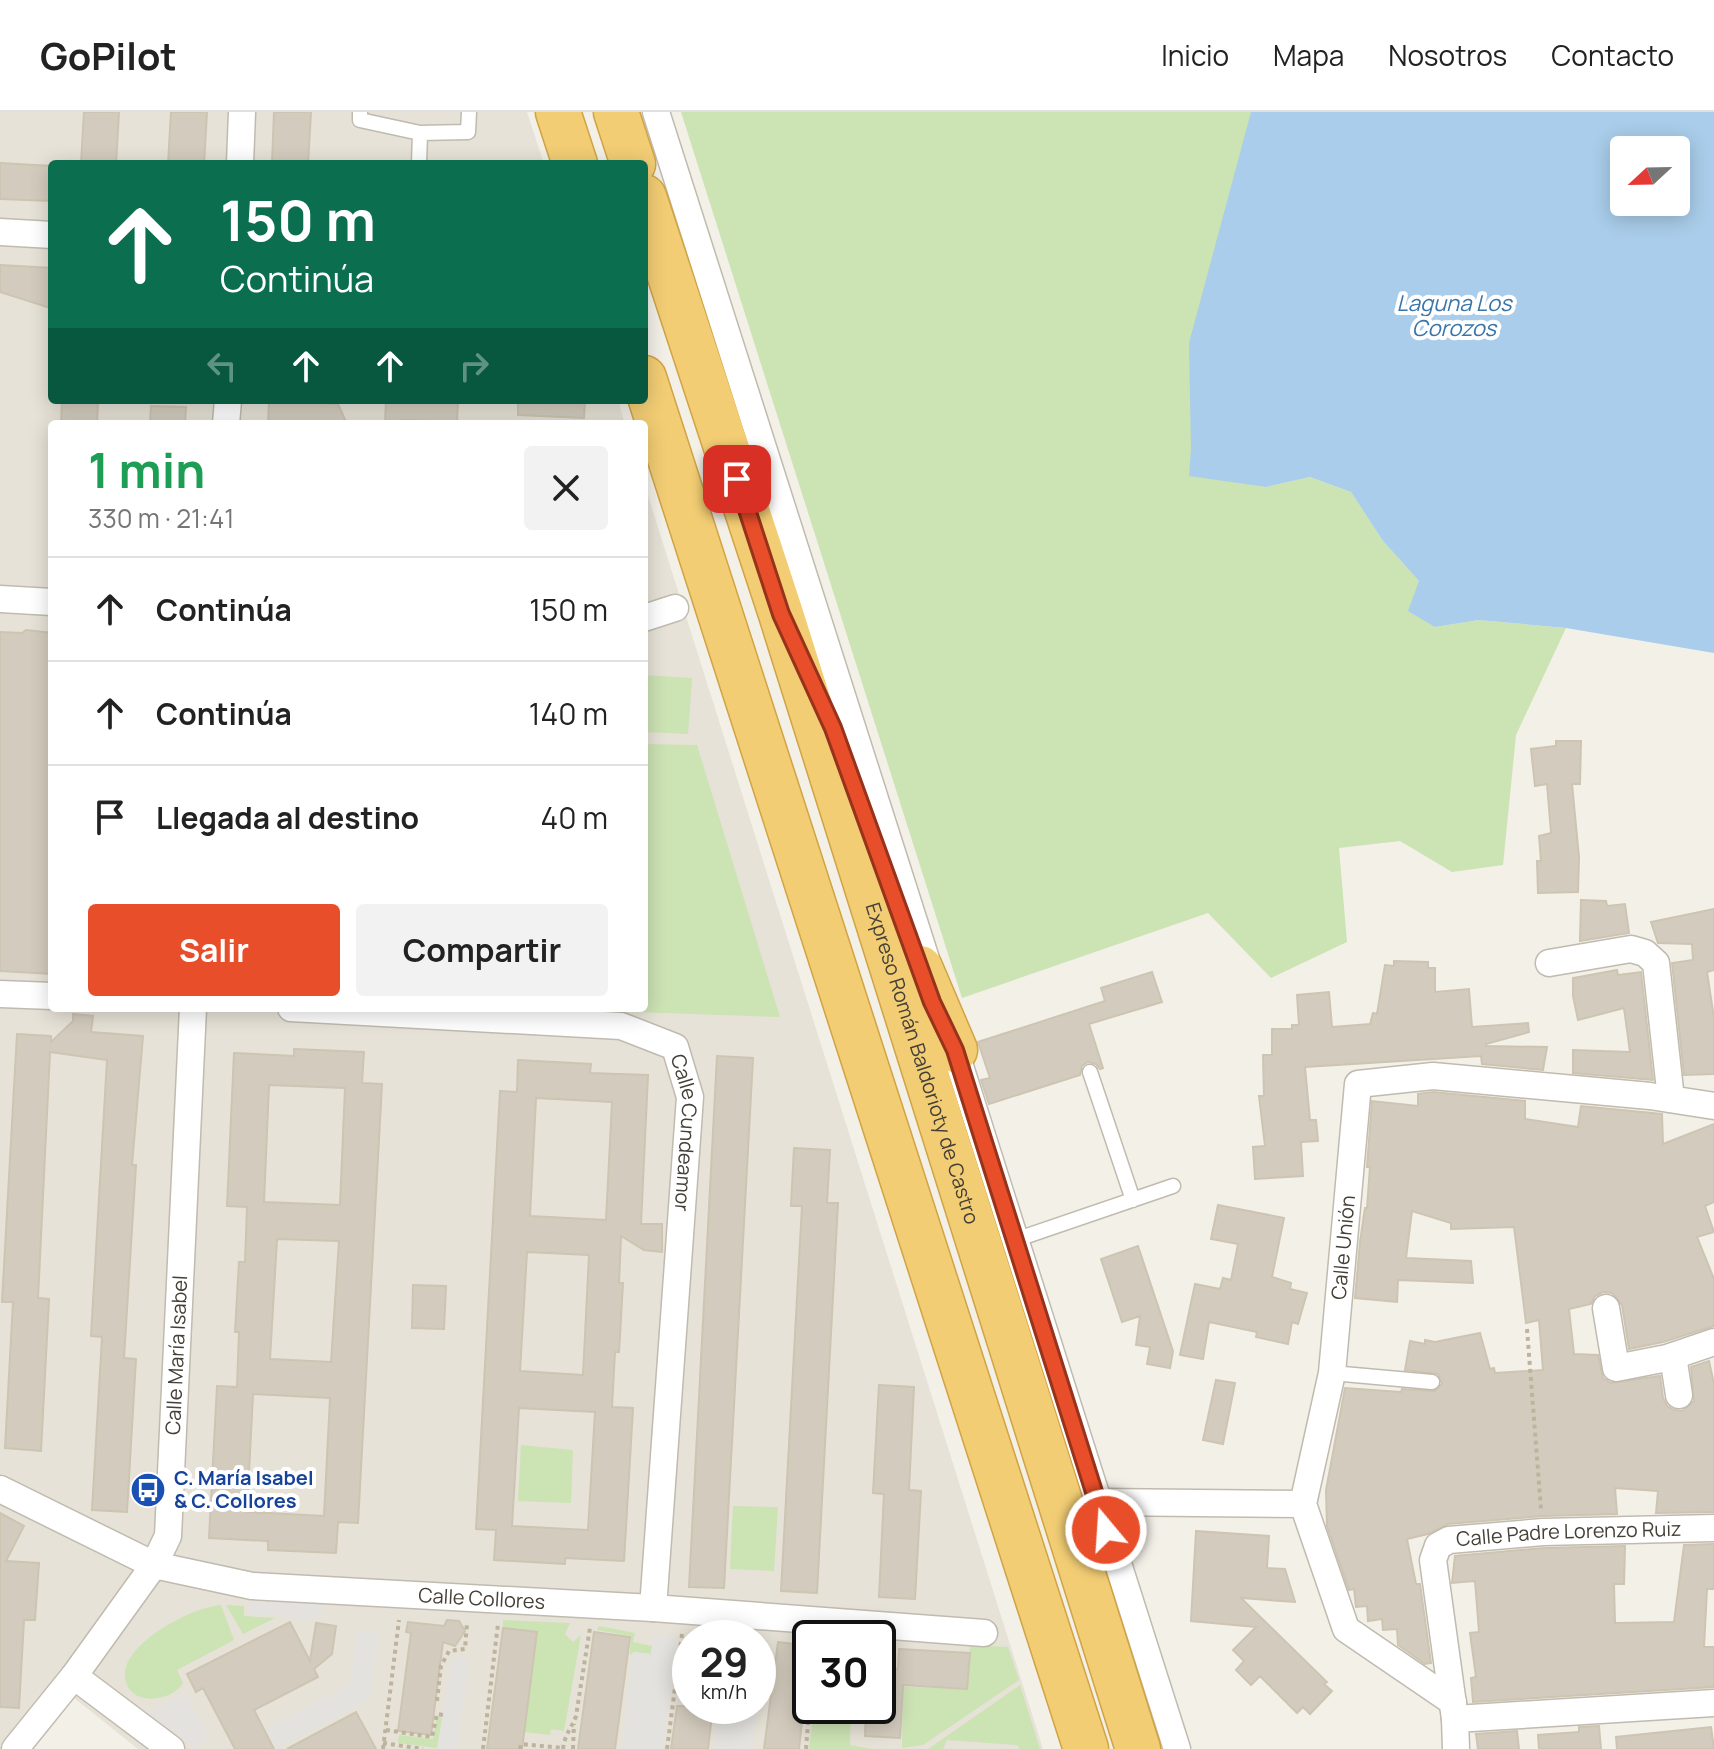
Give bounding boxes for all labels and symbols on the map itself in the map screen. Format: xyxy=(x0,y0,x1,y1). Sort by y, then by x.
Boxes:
north arrow xyxy=(1610,136,1690,216)
water label: Laguna Los Corozos xyxy=(1397,288,1513,343)
pin xyxy=(703,445,771,513)
street label: Expreso Román Baldorioty de Castro xyxy=(860,899,986,1227)
street label: Calle Cundeamor xyxy=(665,1051,704,1213)
street label: Calle Unión xyxy=(1325,1194,1361,1301)
street label: Calle María Isabel xyxy=(159,1275,193,1436)
place label: C. María Isabel & C. Collores xyxy=(174,1464,314,1514)
bus stop icon: C. María Isabel & C. Collores xyxy=(129,1471,167,1509)
position arrow xyxy=(1064,1488,1148,1572)
street label: Calle Padre Lorenzo Ruiz xyxy=(1455,1515,1682,1552)
street label: Calle Collores xyxy=(418,1581,546,1615)
speed limit sign: 30 xyxy=(792,1620,896,1724)

